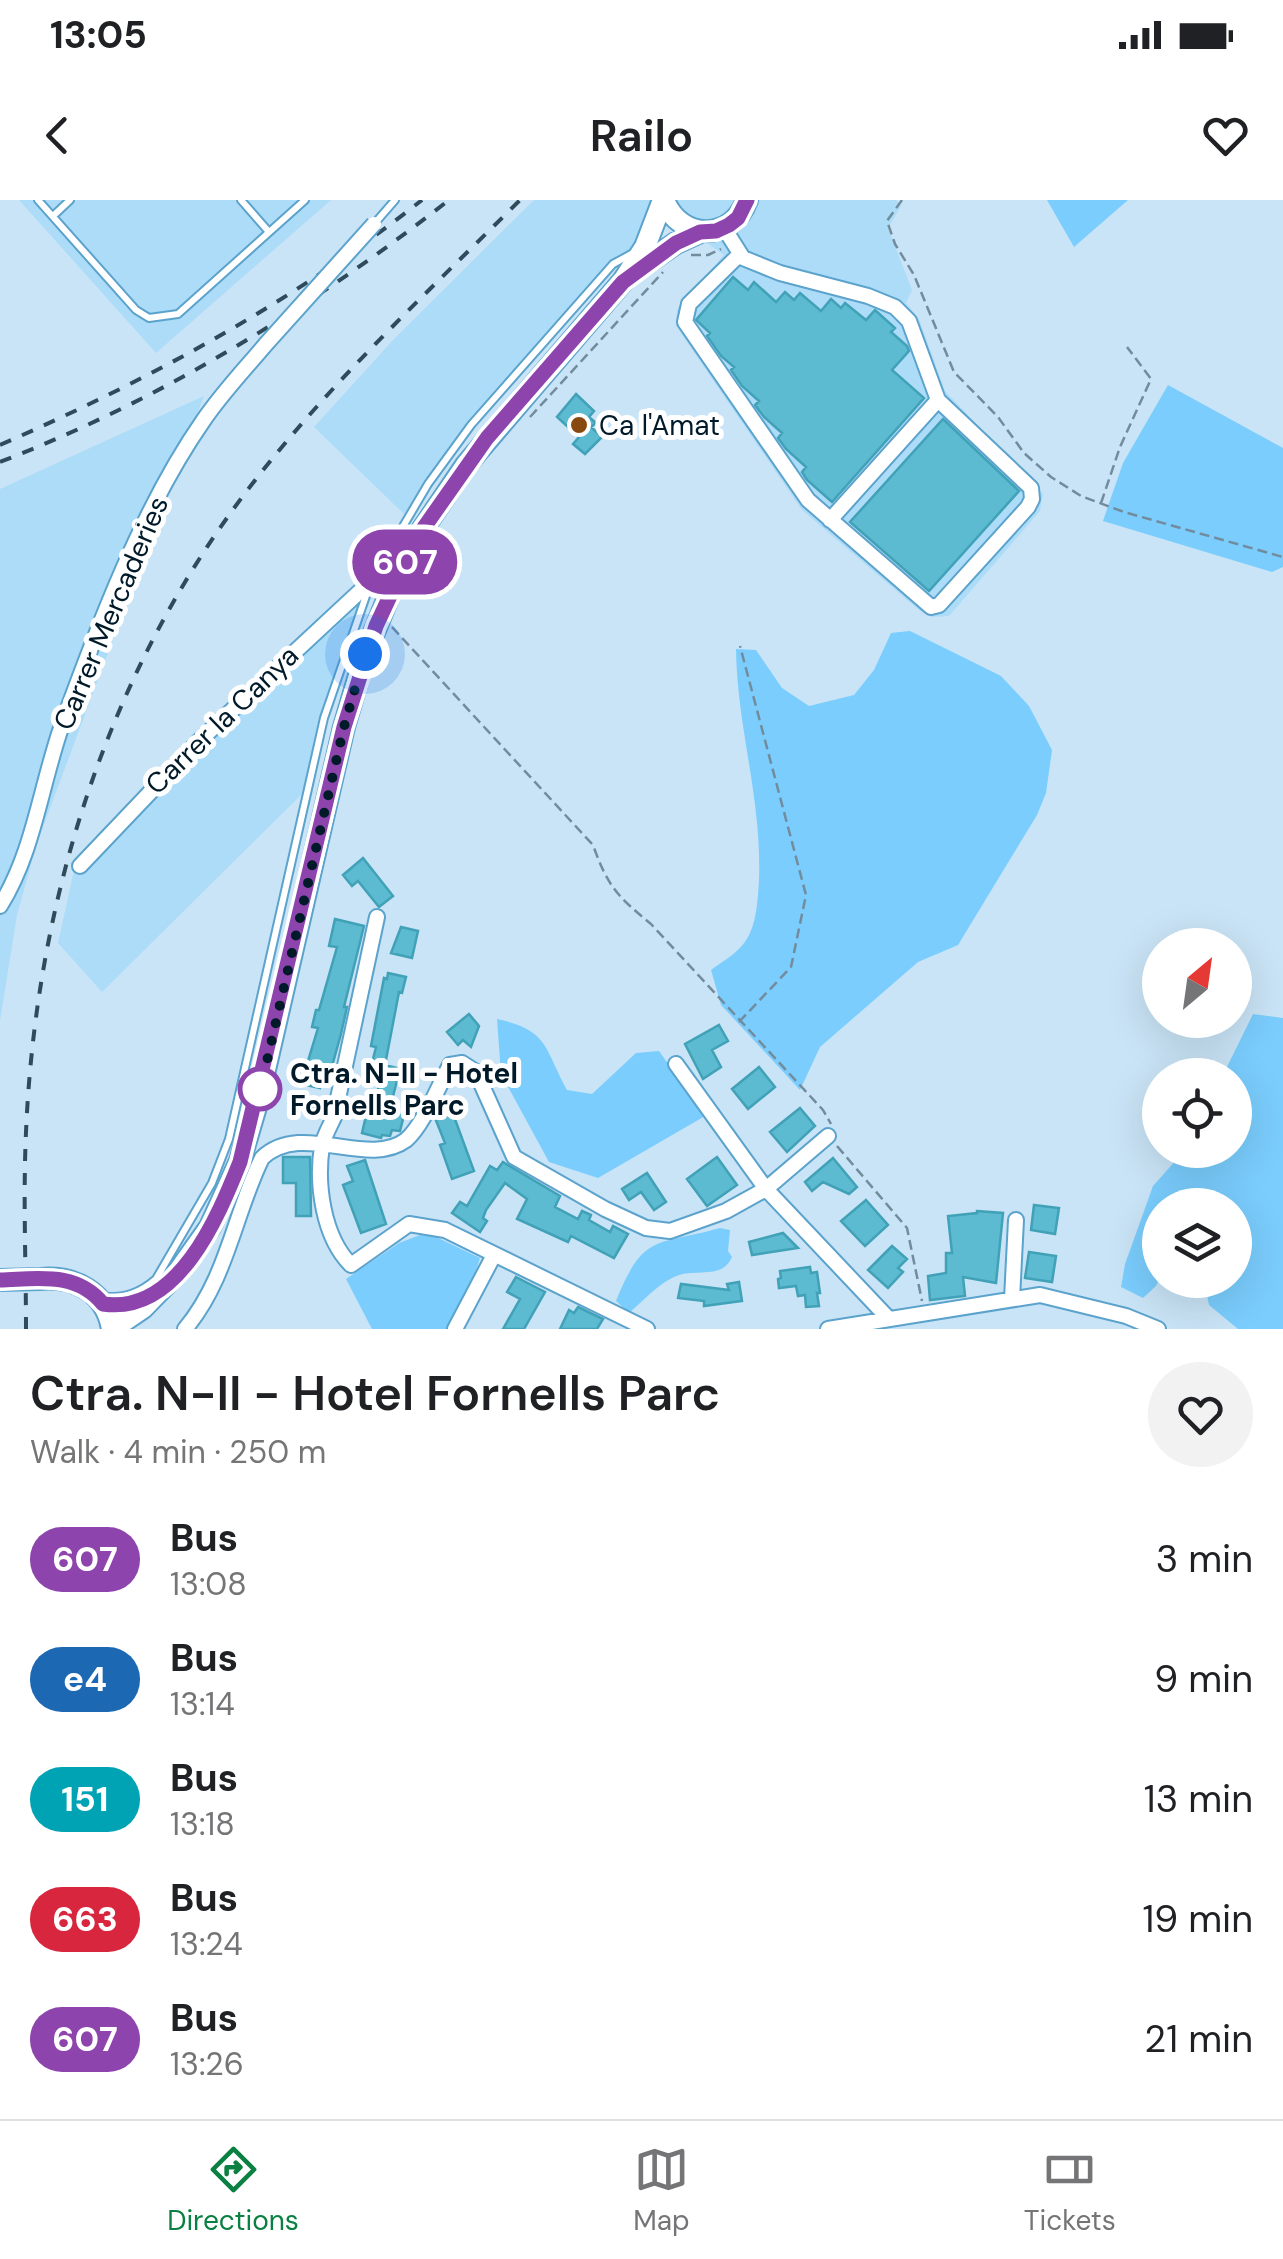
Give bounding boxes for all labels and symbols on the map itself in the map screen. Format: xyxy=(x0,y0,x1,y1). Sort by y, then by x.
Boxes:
place label: Ca l'Amat xyxy=(599,407,720,444)
marker: Ca l'Amat xyxy=(568,414,590,436)
street label: Carrer Mercaderies xyxy=(45,491,177,735)
line badge: 607 xyxy=(348,530,462,594)
your location xyxy=(340,629,390,679)
street label: Carrer la Canya xyxy=(138,638,306,802)
north arrow xyxy=(1142,928,1252,1038)
place label: Ctra. N-II - Hotel Fornells Parc xyxy=(290,1055,518,1124)
marker: Ctra. N-II - Hotel Fornells Parc xyxy=(239,1068,281,1110)

